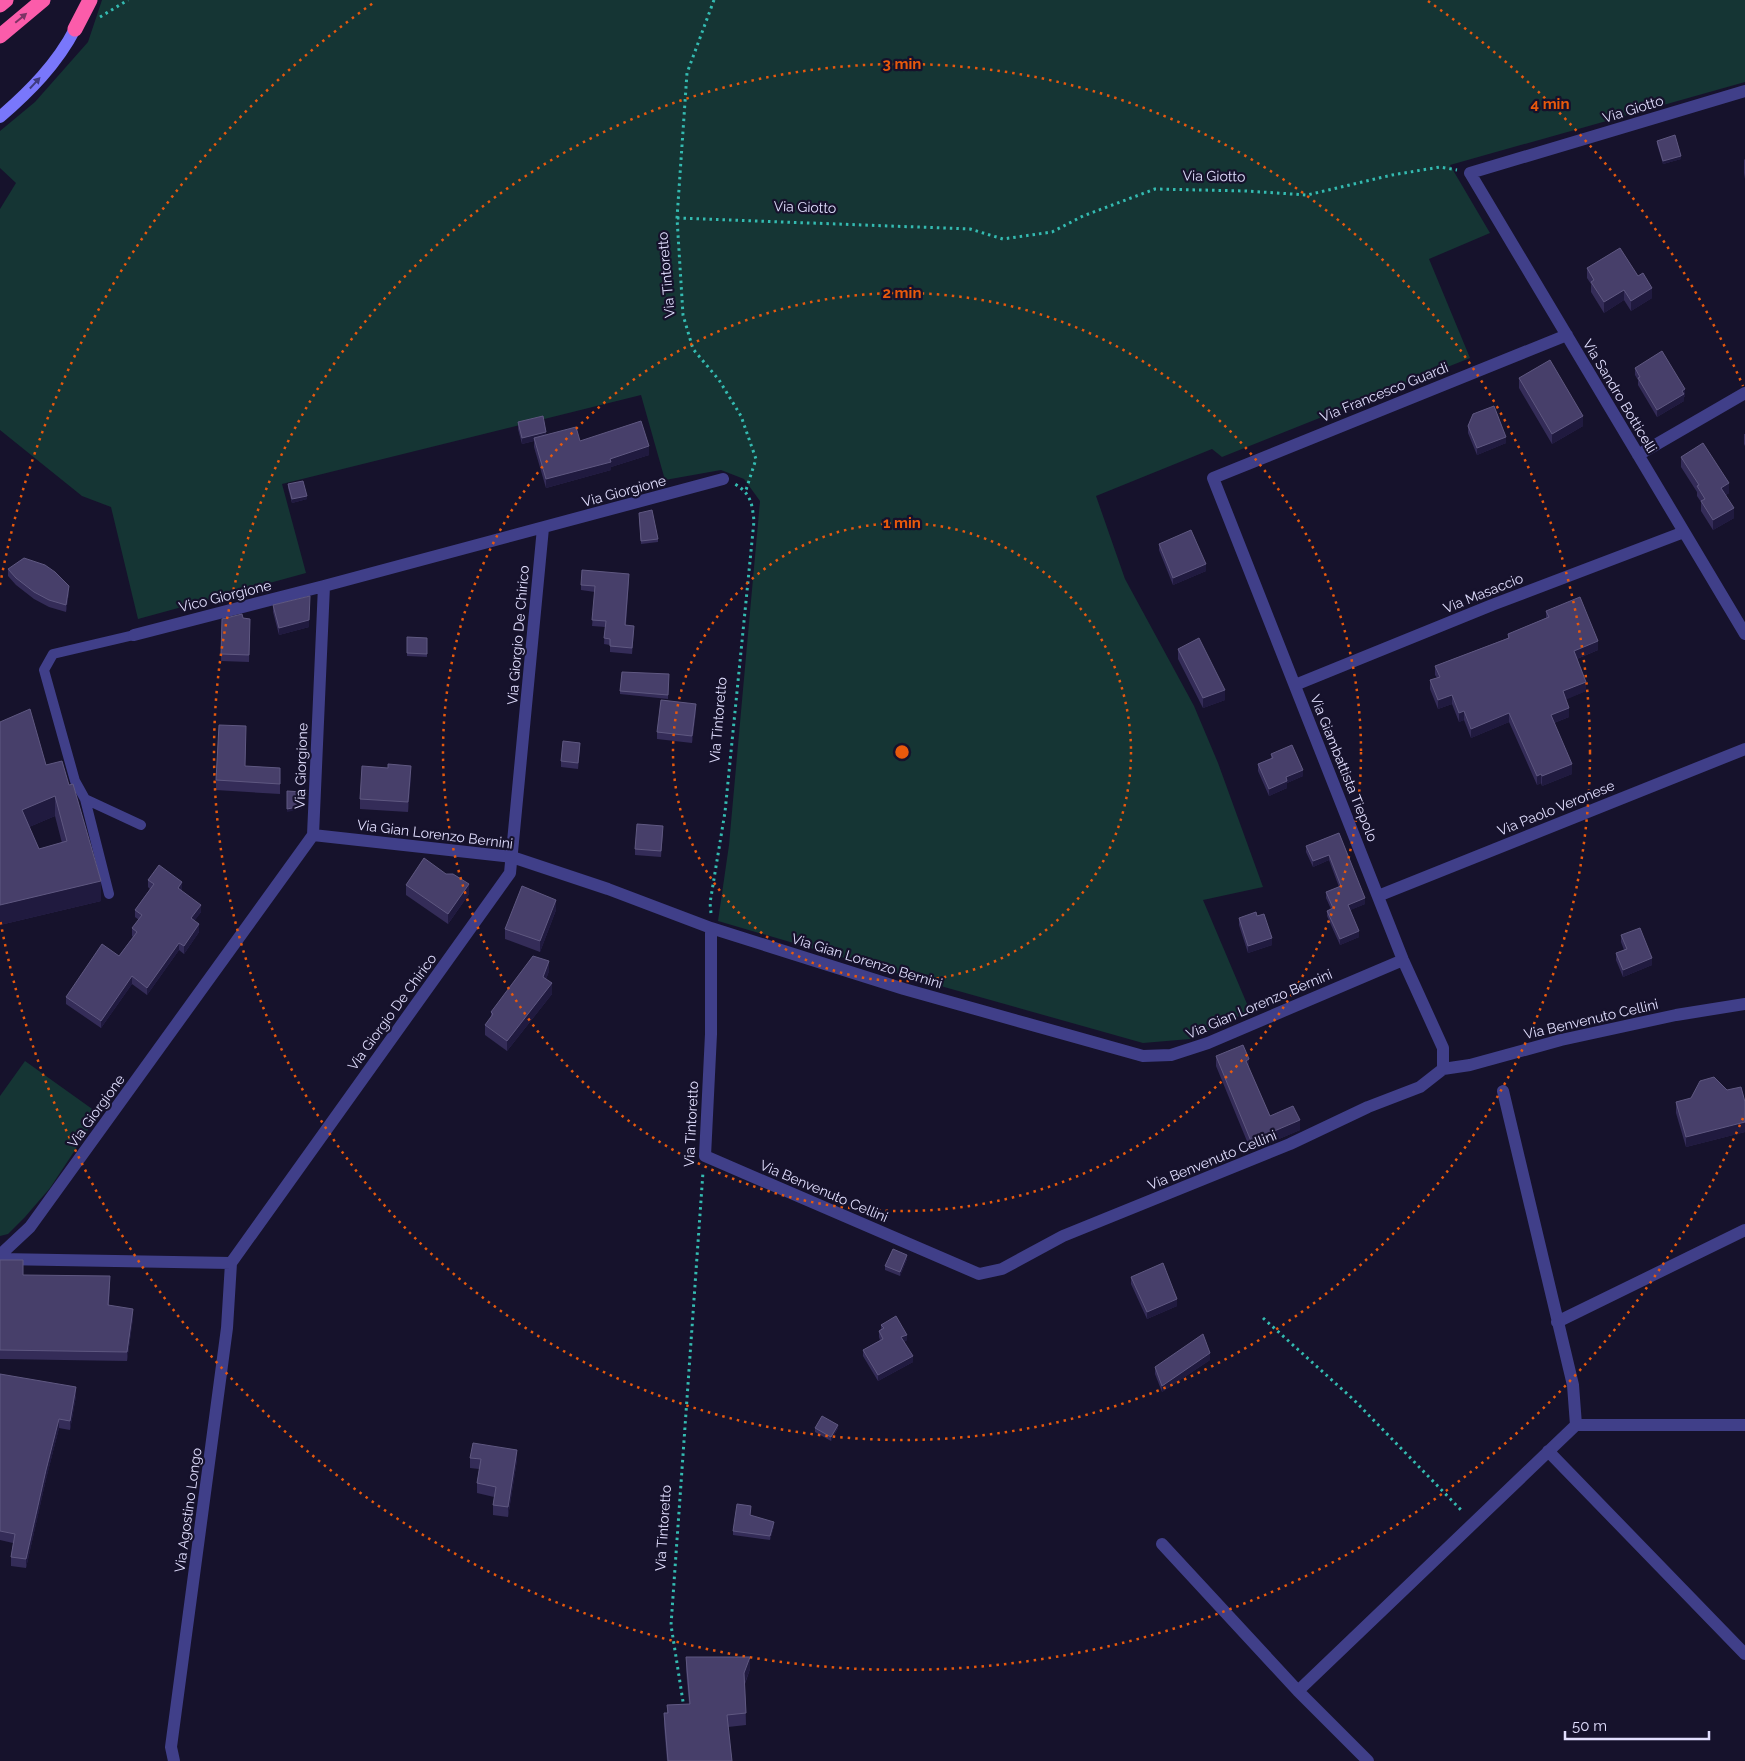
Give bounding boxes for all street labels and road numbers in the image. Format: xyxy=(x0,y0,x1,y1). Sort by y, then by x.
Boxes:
street label: Via Giotto xyxy=(1601,92,1665,126)
street label: Via Giotto xyxy=(1183,167,1245,185)
street label: Via Giotto xyxy=(773,198,837,216)
street label: Via Tintoretto xyxy=(654,231,678,319)
street label: Via Sandro Botticelli xyxy=(1580,336,1660,456)
street label: Via Francesco Guardi xyxy=(1318,359,1450,425)
street label: Via Giorgione xyxy=(580,472,668,510)
street label: Via Giorgio De Chirico xyxy=(504,565,532,705)
street label: Via Masaccio xyxy=(1441,570,1525,616)
street label: Vico Giorgione xyxy=(177,577,273,615)
street label: Via Tintoretto xyxy=(706,676,730,764)
street label: Via Giambattista Tiepolo xyxy=(1307,692,1381,844)
street label: Via Giorgione xyxy=(291,723,311,809)
street label: Via Paolo Veronese xyxy=(1495,777,1617,839)
street label: Via Gian Lorenzo Bernini xyxy=(356,816,514,852)
street label: Via Gian Lorenzo Bernini xyxy=(790,930,944,992)
street label: Via Giorgio De Chirico xyxy=(344,951,440,1073)
street label: Via Gian Lorenzo Bernini xyxy=(1184,966,1334,1042)
street label: Via Benvenuto Cellini xyxy=(1522,996,1660,1042)
street label: Via Giorgione xyxy=(64,1071,128,1151)
street label: Via Tintoretto xyxy=(681,1080,701,1168)
street label: Via Benvenuto Cellini xyxy=(1145,1127,1279,1193)
street label: Via Benvenuto Cellini xyxy=(758,1157,890,1225)
street label: Via Agostino Longo xyxy=(171,1447,205,1573)
street label: Via Tintoretto xyxy=(652,1484,674,1572)

